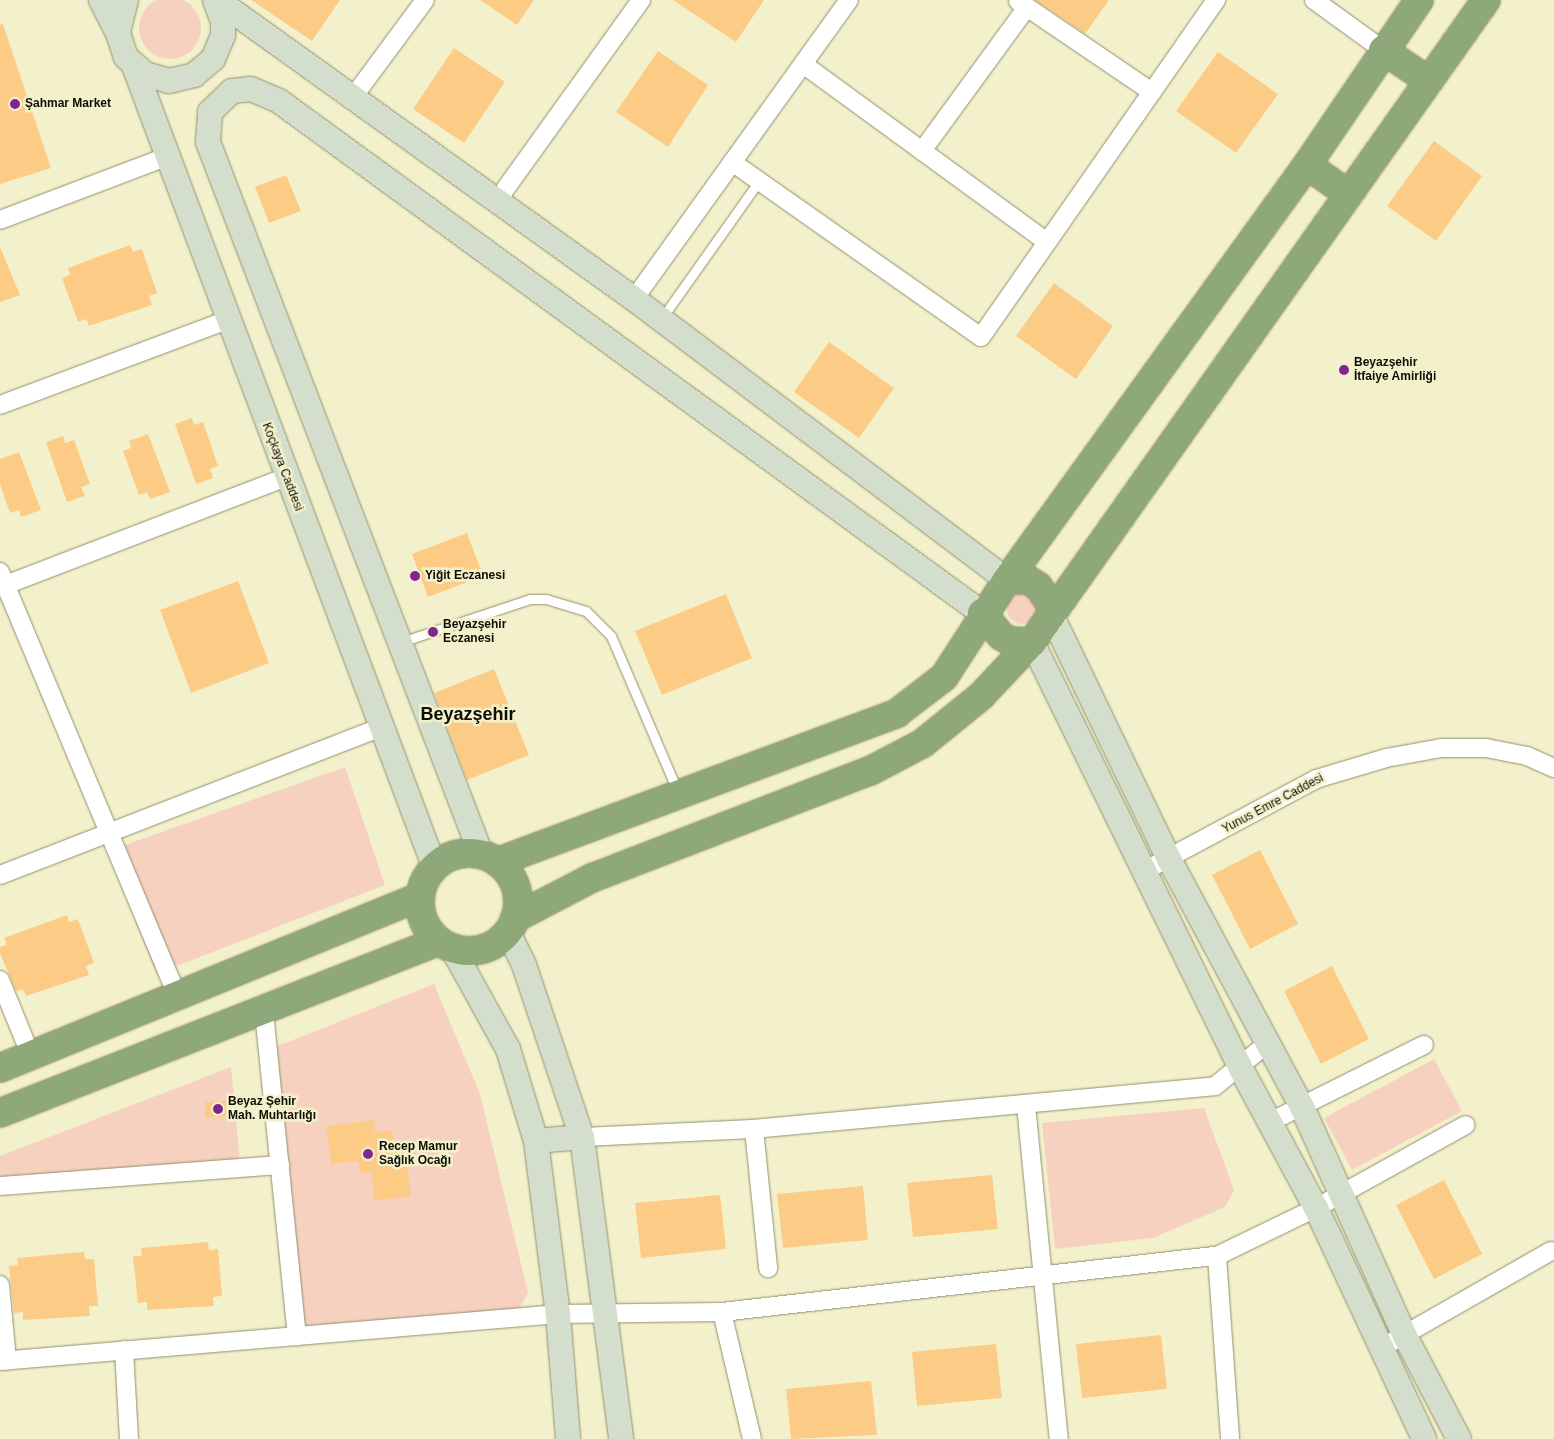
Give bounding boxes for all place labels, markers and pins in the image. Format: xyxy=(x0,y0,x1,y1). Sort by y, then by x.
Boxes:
place label: Şahmar Market xyxy=(25,97,111,111)
marker: Şahmar Market xyxy=(9,98,21,110)
place label: Beyazşehir İtfaiye Amirliği xyxy=(1354,356,1437,384)
marker: Beyazşehir İtfaiye Amirliği xyxy=(1338,364,1350,376)
place label: Yiğit Eczanesi xyxy=(425,569,505,583)
marker: Yiğit Eczanesi xyxy=(409,570,421,582)
place label: Beyazşehir Eczanesi xyxy=(443,618,506,646)
marker: Beyazşehir Eczanesi xyxy=(427,626,439,638)
place label: Beyaz Şehir Mah. Muhtarlığı xyxy=(228,1095,316,1123)
marker: Beyaz Şehir Mah. Muhtarlığı xyxy=(212,1103,224,1115)
place label: Recep Mamur Sağlık Ocağı xyxy=(379,1140,458,1168)
marker: Recep Mamur Sağlık Ocağı xyxy=(361,1147,375,1161)

